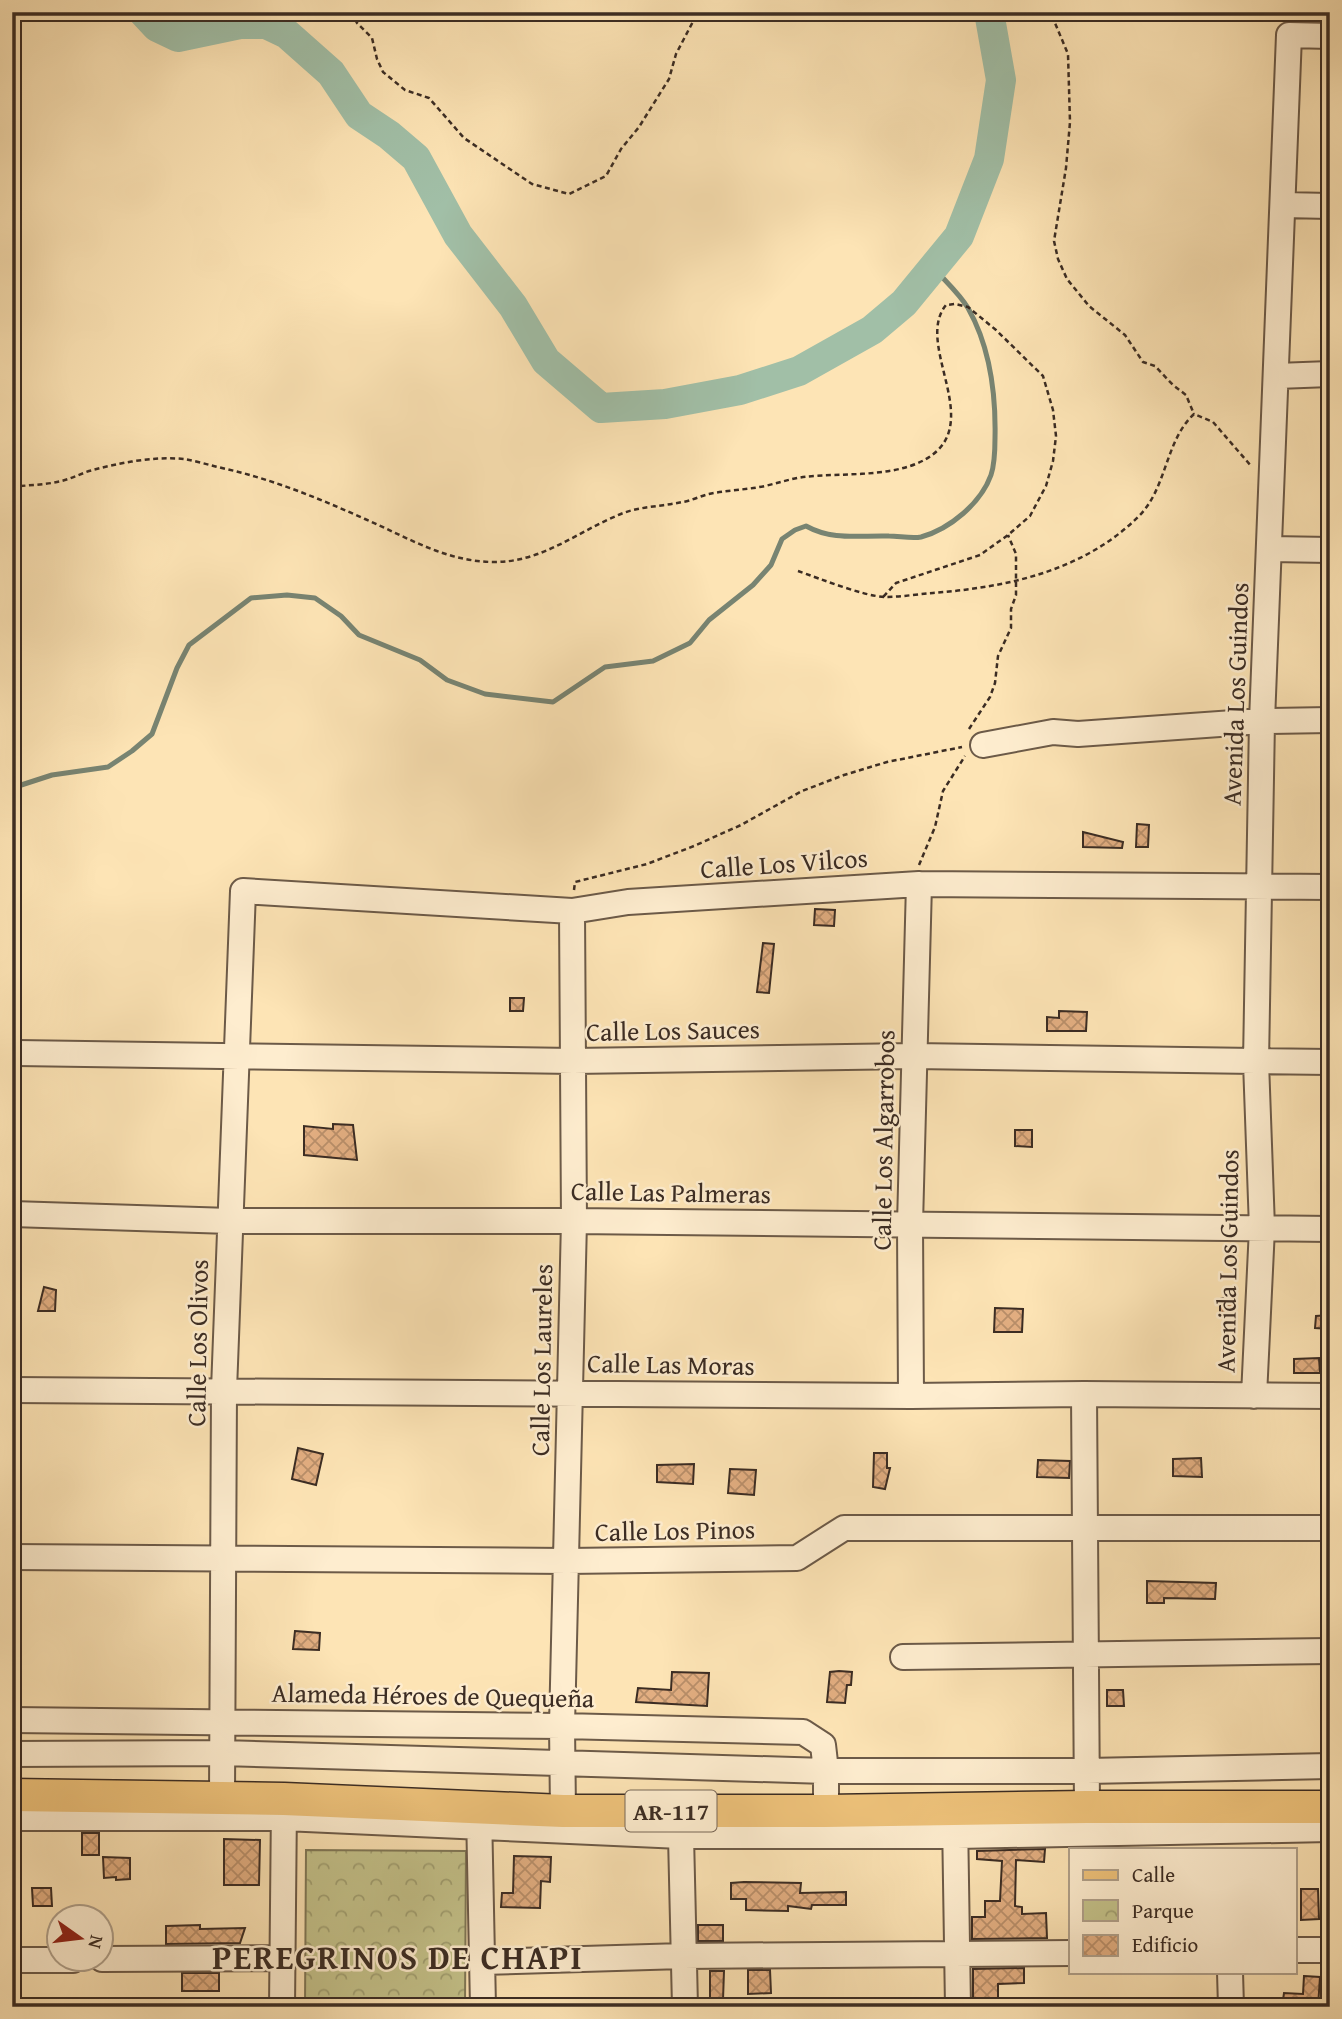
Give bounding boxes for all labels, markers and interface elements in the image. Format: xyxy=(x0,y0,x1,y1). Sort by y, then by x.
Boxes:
street label: Avenida Los Guindos xyxy=(1212,582,1258,806)
street label: Calle Los Vilcos xyxy=(699,838,869,888)
street label: Calle Los Sauces xyxy=(586,1009,760,1051)
street label: Calle Los Algarrobos xyxy=(862,1029,904,1251)
street label: Avenida Los Guindos xyxy=(1206,1149,1248,1373)
street label: Calle Las Palmeras xyxy=(571,1171,771,1213)
street label: Calle Los Olivos xyxy=(176,1259,218,1427)
street label: Calle Los Laureles xyxy=(520,1264,562,1456)
street label: Calle Las Moras xyxy=(587,1343,755,1385)
street label: Calle Los Pinos xyxy=(594,1509,756,1551)
street label: Alameda Héroes de Quequeña xyxy=(271,1673,595,1717)
road number: AR-117 xyxy=(626,1791,716,1832)
legend xyxy=(1069,1848,1296,1974)
text: Calle xyxy=(1132,1859,1175,1890)
text: Parque xyxy=(1132,1895,1194,1926)
north arrow xyxy=(46,1904,116,1974)
text: Edificio xyxy=(1132,1929,1198,1960)
text: N xyxy=(81,1933,112,1952)
district label: PEREGRINOS DE CHAPI xyxy=(212,1933,584,1981)

